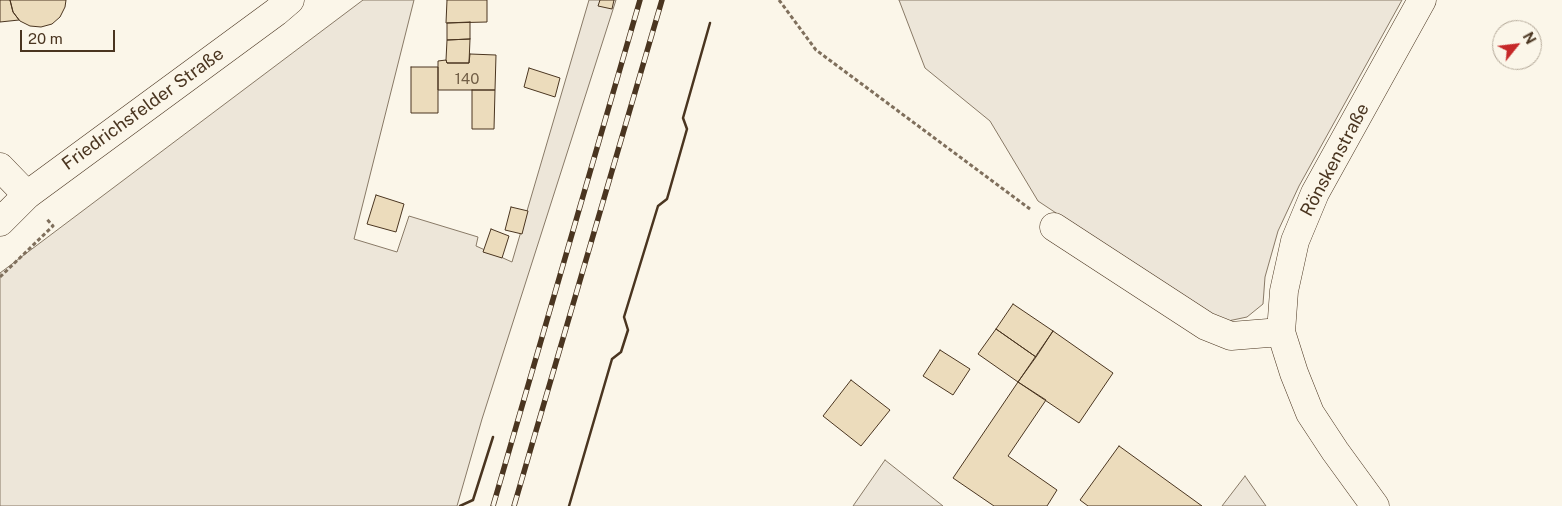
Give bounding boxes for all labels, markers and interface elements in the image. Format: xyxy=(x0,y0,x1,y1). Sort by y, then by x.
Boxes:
scale bar xyxy=(22,20,118,52)
north arrow xyxy=(1492,20,1542,70)
text: 20 m xyxy=(28,30,63,47)
text: N xyxy=(1520,30,1539,47)
street label: Friedrichsfelder Straße xyxy=(58,43,228,175)
house number: 140 xyxy=(455,70,479,88)
street label: Rönskenstraße xyxy=(1296,100,1374,220)

